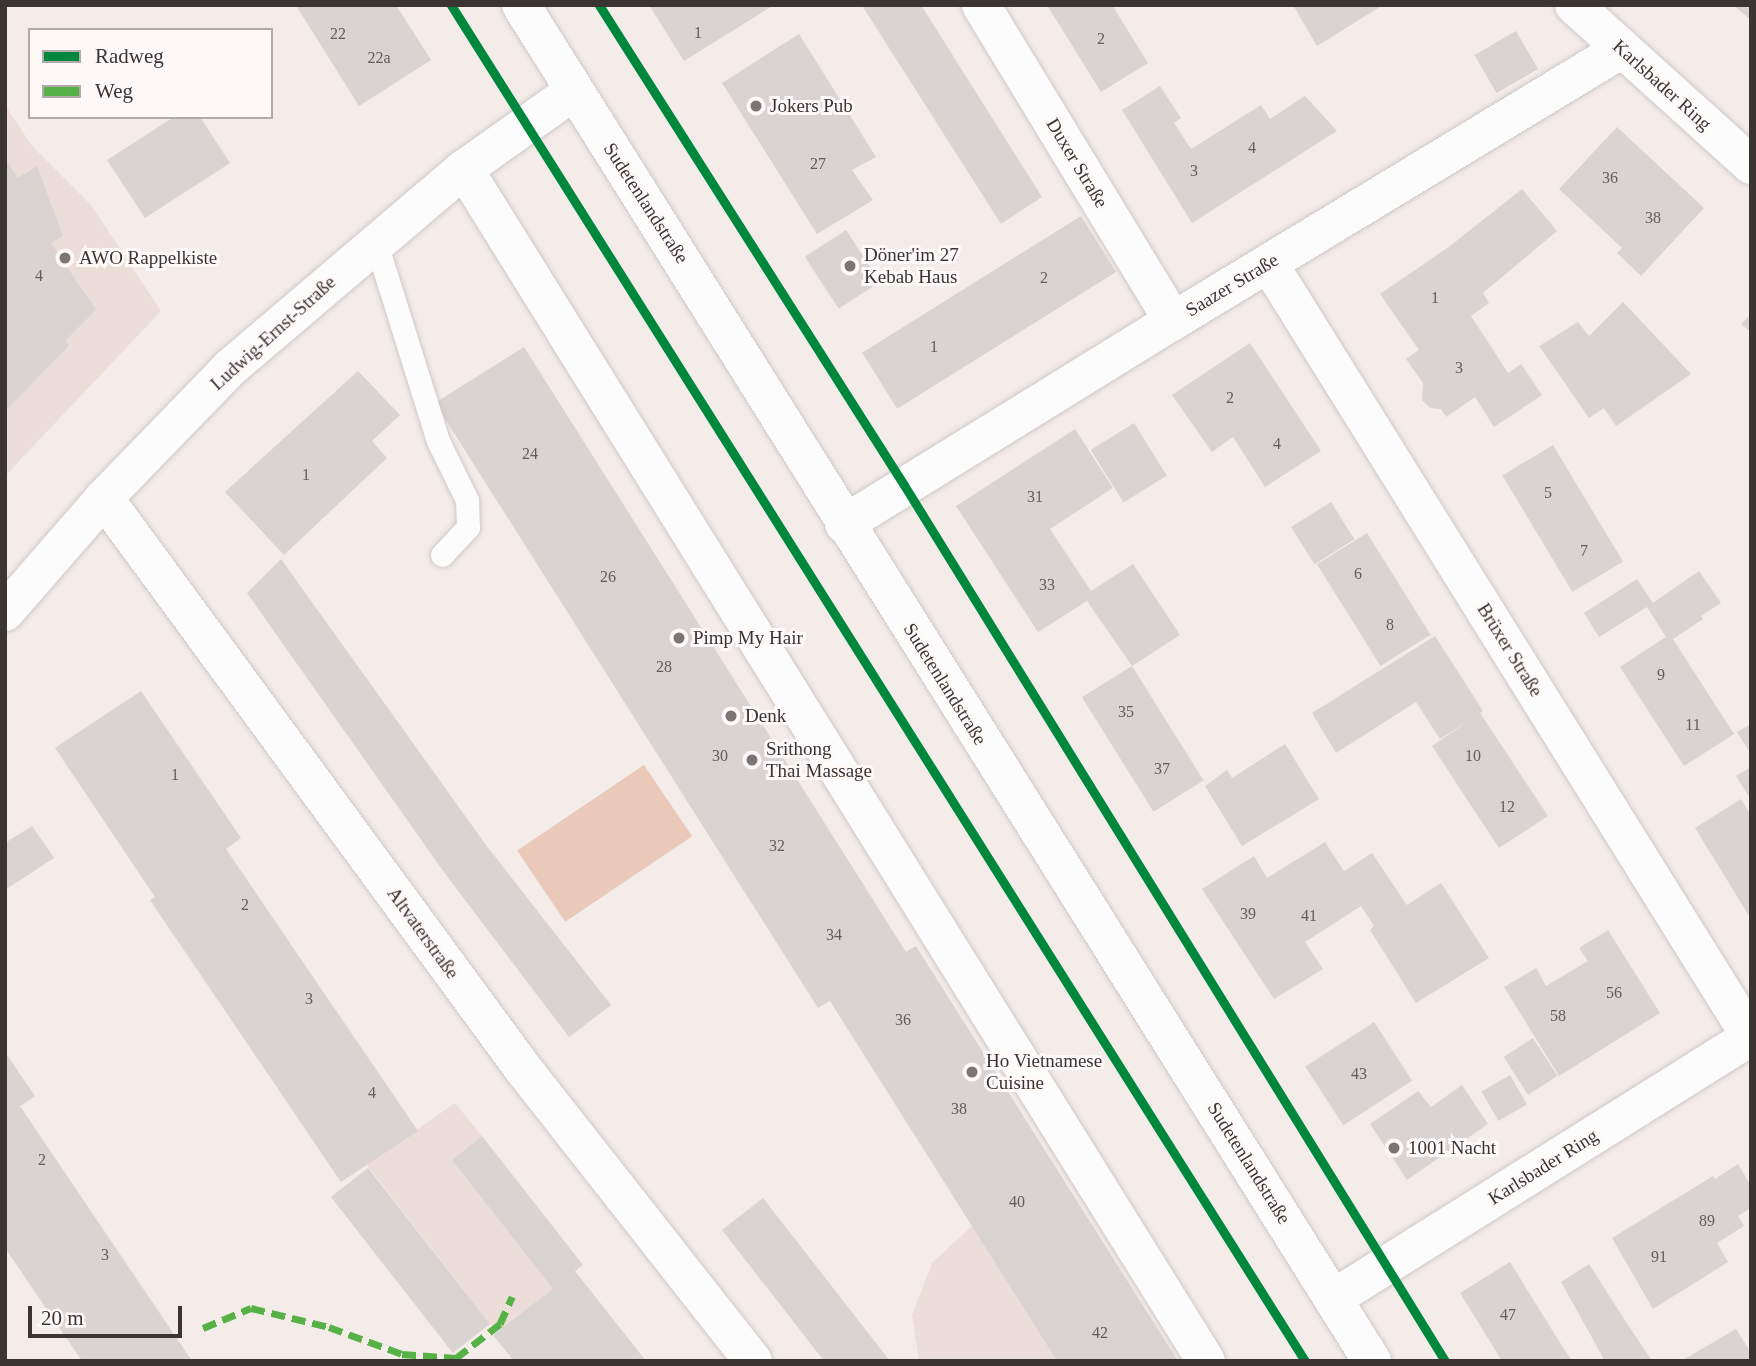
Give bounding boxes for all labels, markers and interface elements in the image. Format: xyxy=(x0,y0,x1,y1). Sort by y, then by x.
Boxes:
house number: 1 xyxy=(694,23,702,43)
house number: 22 xyxy=(330,24,346,44)
legend xyxy=(28,28,273,119)
house number: 2 xyxy=(1097,29,1105,49)
street label: Karlsbader Ring xyxy=(1608,35,1716,135)
text: Radweg xyxy=(95,44,164,68)
house number: 22a xyxy=(367,48,391,68)
text: Weg xyxy=(95,79,133,103)
place label: Jokers Pub xyxy=(770,95,853,117)
marker: Jokers Pub xyxy=(748,98,764,114)
street label: Duxer Straße xyxy=(1041,114,1113,212)
street label: Sudetenlandstraße xyxy=(599,138,693,268)
house number: 4 xyxy=(1248,138,1256,158)
house number: 27 xyxy=(810,154,826,174)
house number: 3 xyxy=(1190,161,1198,181)
house number: 36 xyxy=(1602,168,1618,188)
house number: 38 xyxy=(1645,208,1661,228)
place label: Döner'im 27 Kebab Haus xyxy=(864,244,959,288)
place label: AWO Rappelkiste xyxy=(79,247,217,269)
street label: Saazer Straße xyxy=(1182,248,1282,322)
marker: AWO Rappelkiste xyxy=(57,250,73,266)
marker: Döner'im 27 Kebab Haus xyxy=(842,258,858,274)
house number: 4 xyxy=(35,266,43,286)
house number: 2 xyxy=(1040,268,1048,288)
street label: Ludwig-Ernst-Straße xyxy=(206,271,340,395)
house number: 1 xyxy=(1431,288,1439,308)
house number: 1 xyxy=(930,337,938,357)
house number: 3 xyxy=(1455,358,1463,378)
house number: 2 xyxy=(1226,388,1234,408)
house number: 4 xyxy=(1273,434,1281,454)
house number: 24 xyxy=(522,444,538,464)
house number: 1 xyxy=(302,465,310,485)
house number: 5 xyxy=(1544,483,1552,503)
house number: 31 xyxy=(1027,487,1043,507)
house number: 7 xyxy=(1580,541,1588,561)
house number: 6 xyxy=(1354,564,1362,584)
house number: 26 xyxy=(600,567,616,587)
house number: 33 xyxy=(1039,575,1055,595)
street label: Brüxer Straße xyxy=(1472,599,1548,701)
house number: 8 xyxy=(1386,615,1394,635)
street label: Sudetenlandstraße xyxy=(898,619,992,749)
place label: Pimp My Hair xyxy=(693,627,803,649)
marker: Pimp My Hair xyxy=(671,630,687,646)
house number: 28 xyxy=(656,657,672,677)
house number: 9 xyxy=(1657,665,1665,685)
house number: 35 xyxy=(1118,702,1134,722)
place label: Denk xyxy=(745,705,786,727)
marker: Denk xyxy=(723,708,739,724)
house number: 11 xyxy=(1685,715,1701,735)
place label: Srithong Thai Massage xyxy=(766,738,872,782)
house number: 30 xyxy=(712,746,728,766)
house number: 10 xyxy=(1465,746,1481,766)
marker: Srithong Thai Massage xyxy=(744,752,760,768)
house number: 37 xyxy=(1154,759,1170,779)
house number: 1 xyxy=(171,765,179,785)
house number: 12 xyxy=(1499,797,1515,817)
house number: 32 xyxy=(769,836,785,856)
street label: Altvaterstraße xyxy=(382,883,464,983)
house number: 2 xyxy=(241,895,249,915)
house number: 39 xyxy=(1240,904,1256,924)
house number: 41 xyxy=(1301,906,1317,926)
house number: 34 xyxy=(826,925,842,945)
house number: 56 xyxy=(1606,983,1622,1003)
house number: 3 xyxy=(305,989,313,1009)
house number: 58 xyxy=(1550,1006,1566,1026)
house number: 36 xyxy=(895,1010,911,1030)
place label: Ho Vietnamese Cuisine xyxy=(986,1050,1103,1094)
marker: Ho Vietnamese Cuisine xyxy=(964,1064,980,1080)
house number: 43 xyxy=(1351,1064,1367,1084)
house number: 4 xyxy=(368,1083,376,1103)
street label: Sudetenlandstraße xyxy=(1202,1098,1296,1228)
house number: 38 xyxy=(951,1099,967,1119)
street label: Karlsbader Ring xyxy=(1484,1124,1602,1210)
place label: 1001 Nacht xyxy=(1408,1137,1496,1159)
marker: 1001 Nacht xyxy=(1386,1140,1402,1156)
house number: 2 xyxy=(38,1150,46,1170)
house number: 40 xyxy=(1009,1192,1025,1212)
house number: 89 xyxy=(1699,1211,1715,1231)
house number: 3 xyxy=(101,1245,109,1265)
house number: 91 xyxy=(1651,1247,1667,1267)
scale bar xyxy=(32,1292,186,1336)
house number: 47 xyxy=(1500,1305,1516,1325)
text: 20 m xyxy=(41,1306,84,1330)
house number: 42 xyxy=(1092,1323,1108,1343)

